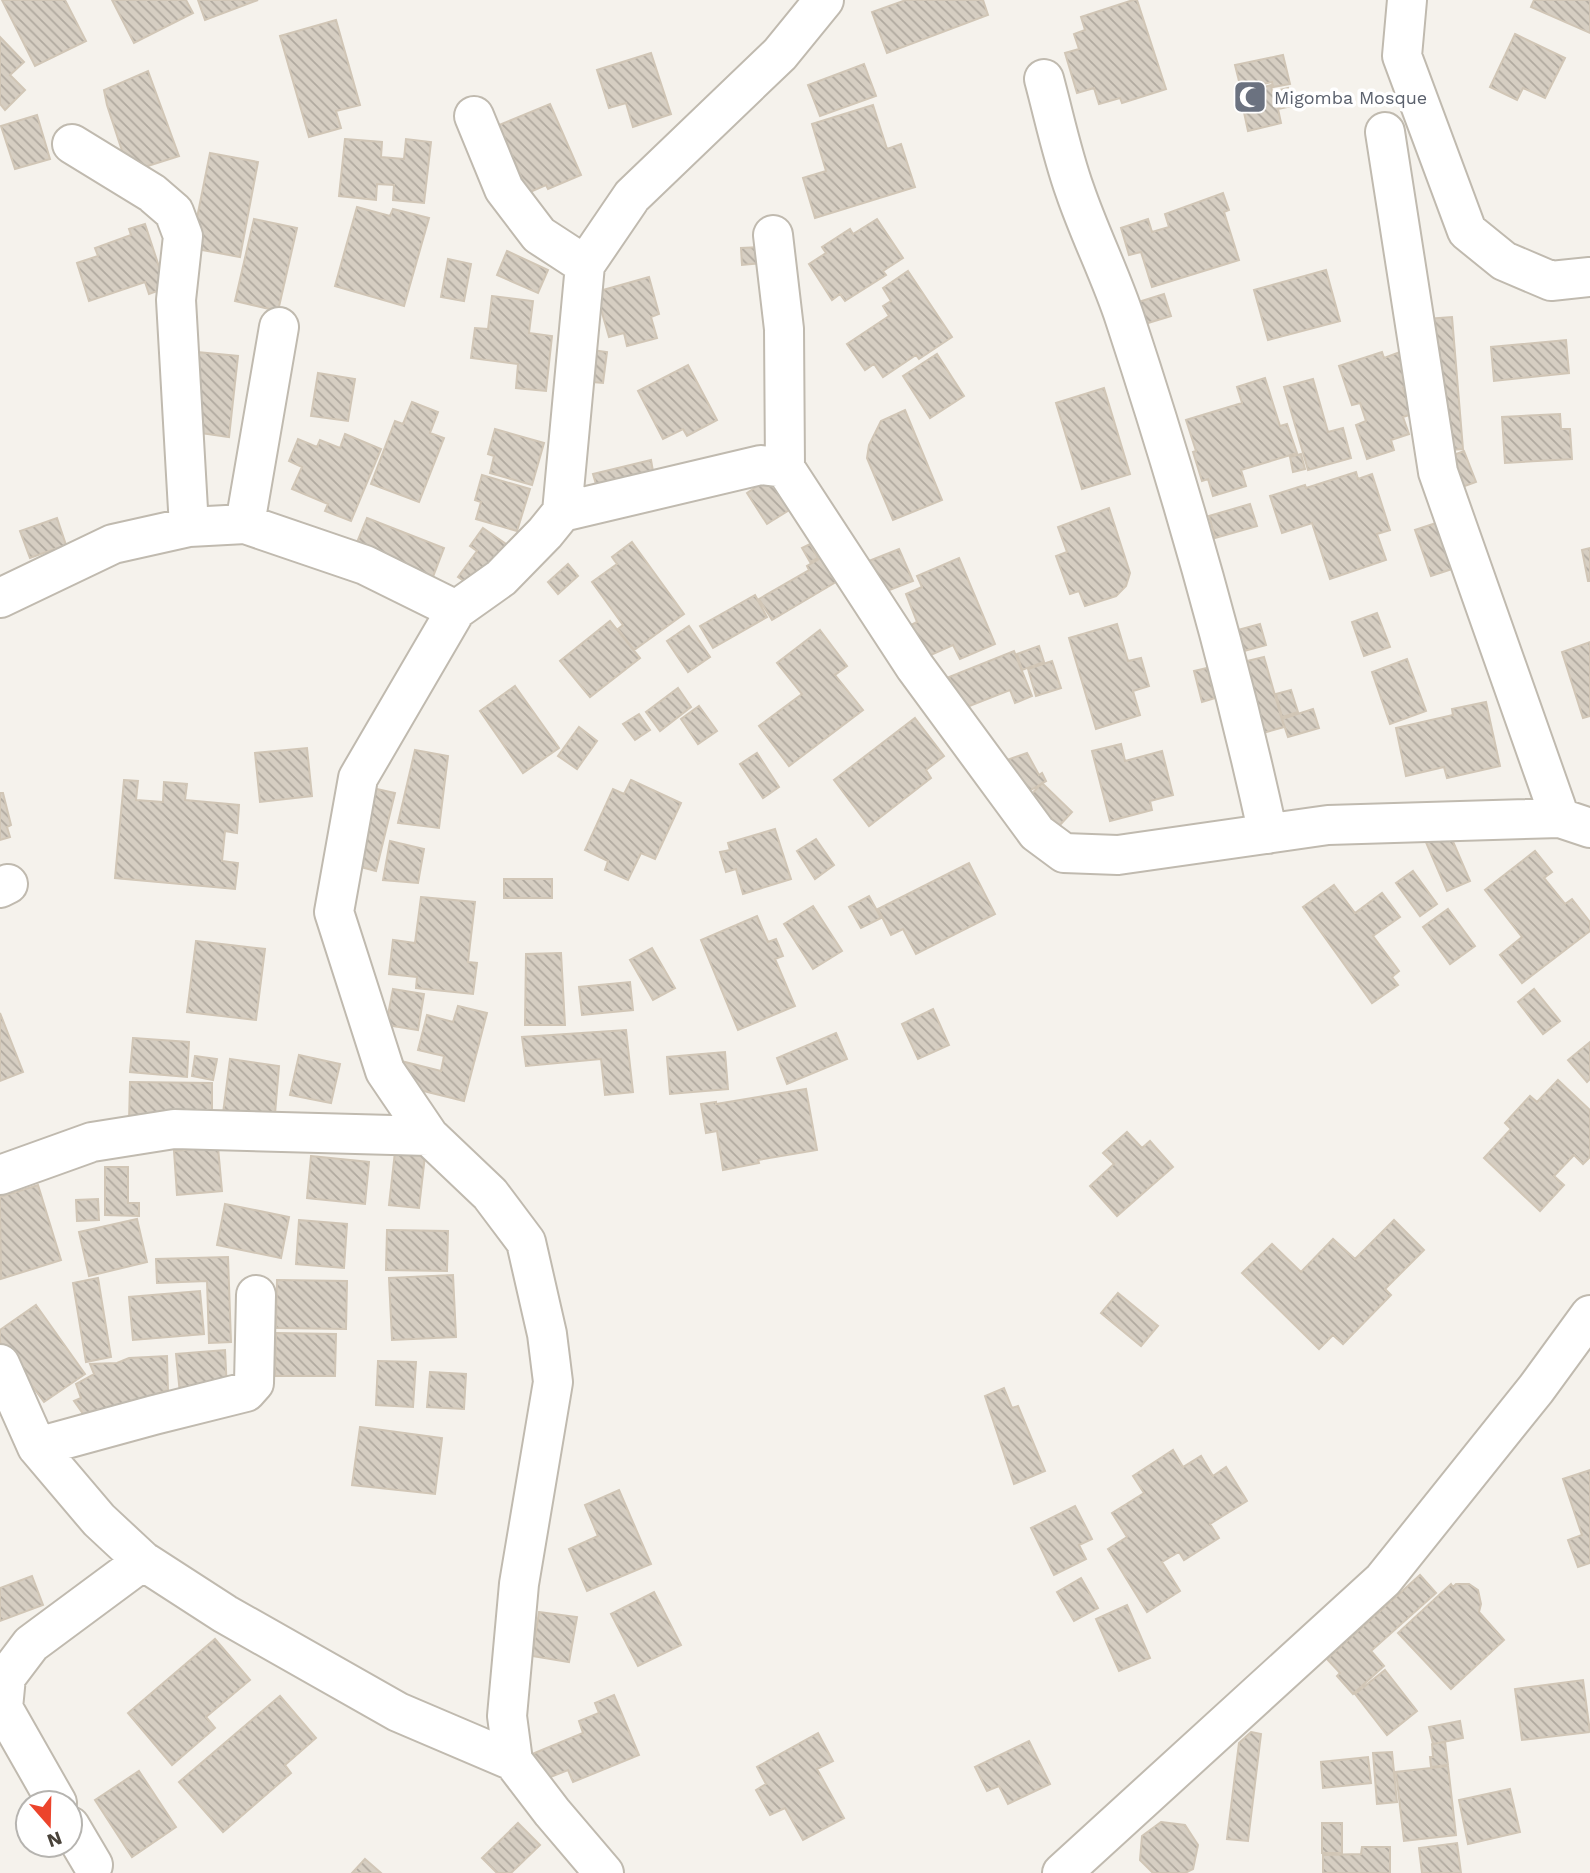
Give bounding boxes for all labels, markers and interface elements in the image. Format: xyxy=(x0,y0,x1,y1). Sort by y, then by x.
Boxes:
mosque icon: Migomba Mosque xyxy=(1231,78,1269,116)
place label: Migomba Mosque xyxy=(1274,87,1427,108)
north arrow xyxy=(14,1789,84,1859)
text: N xyxy=(44,1826,65,1853)

